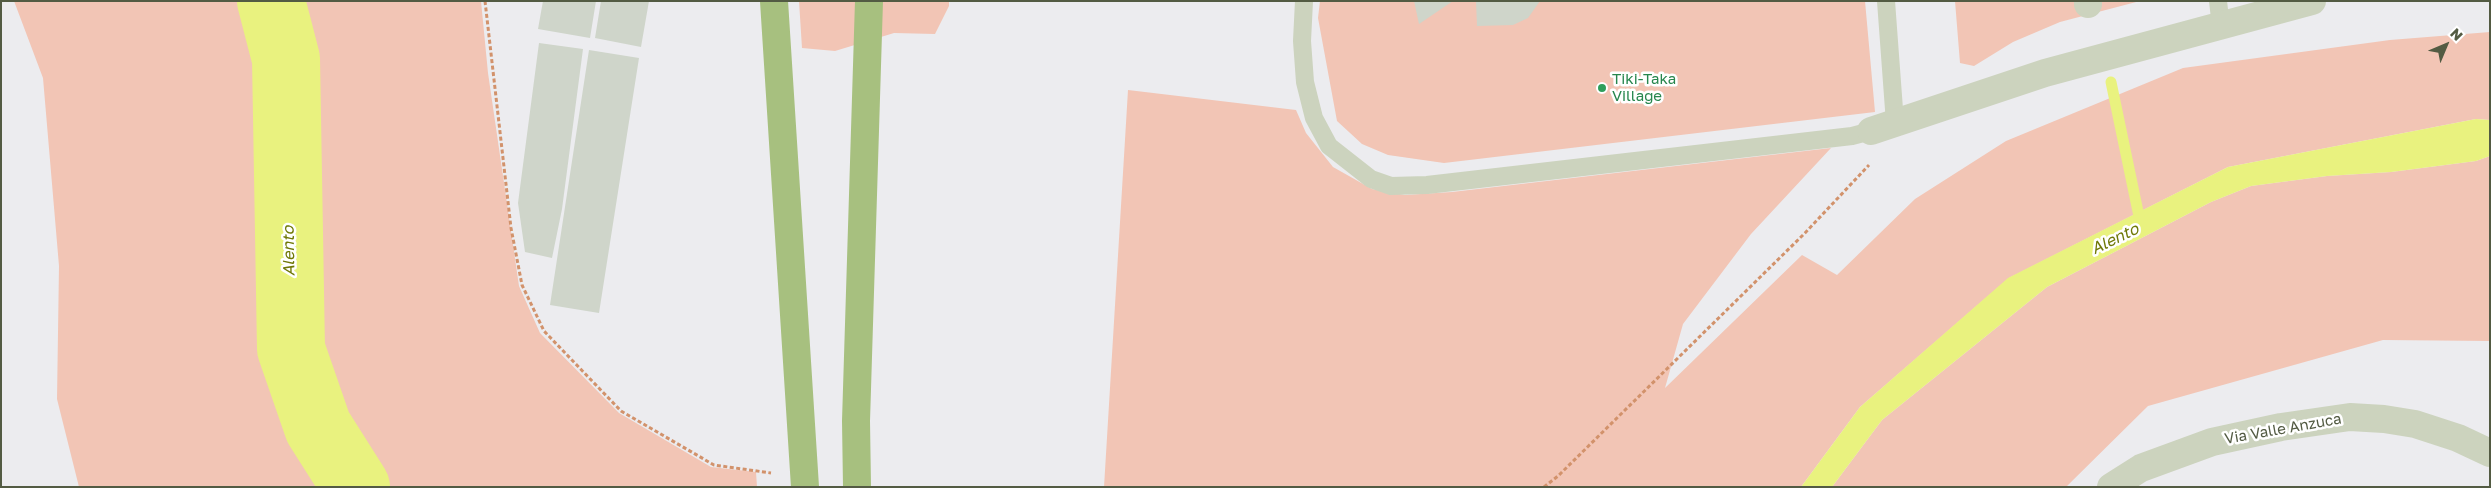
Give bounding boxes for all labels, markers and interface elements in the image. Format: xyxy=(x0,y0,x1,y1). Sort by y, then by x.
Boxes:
north arrow xyxy=(2421,20,2471,70)
text: N xyxy=(2447,24,2467,44)
place label: Tiki-Taka Village xyxy=(1612,70,1676,105)
marker: Tiki-Taka Village xyxy=(1596,82,1608,94)
water label: Alento xyxy=(2088,219,2142,259)
water label: Alento xyxy=(279,226,299,276)
street label: Via Valle Anzuca xyxy=(2223,410,2343,448)

